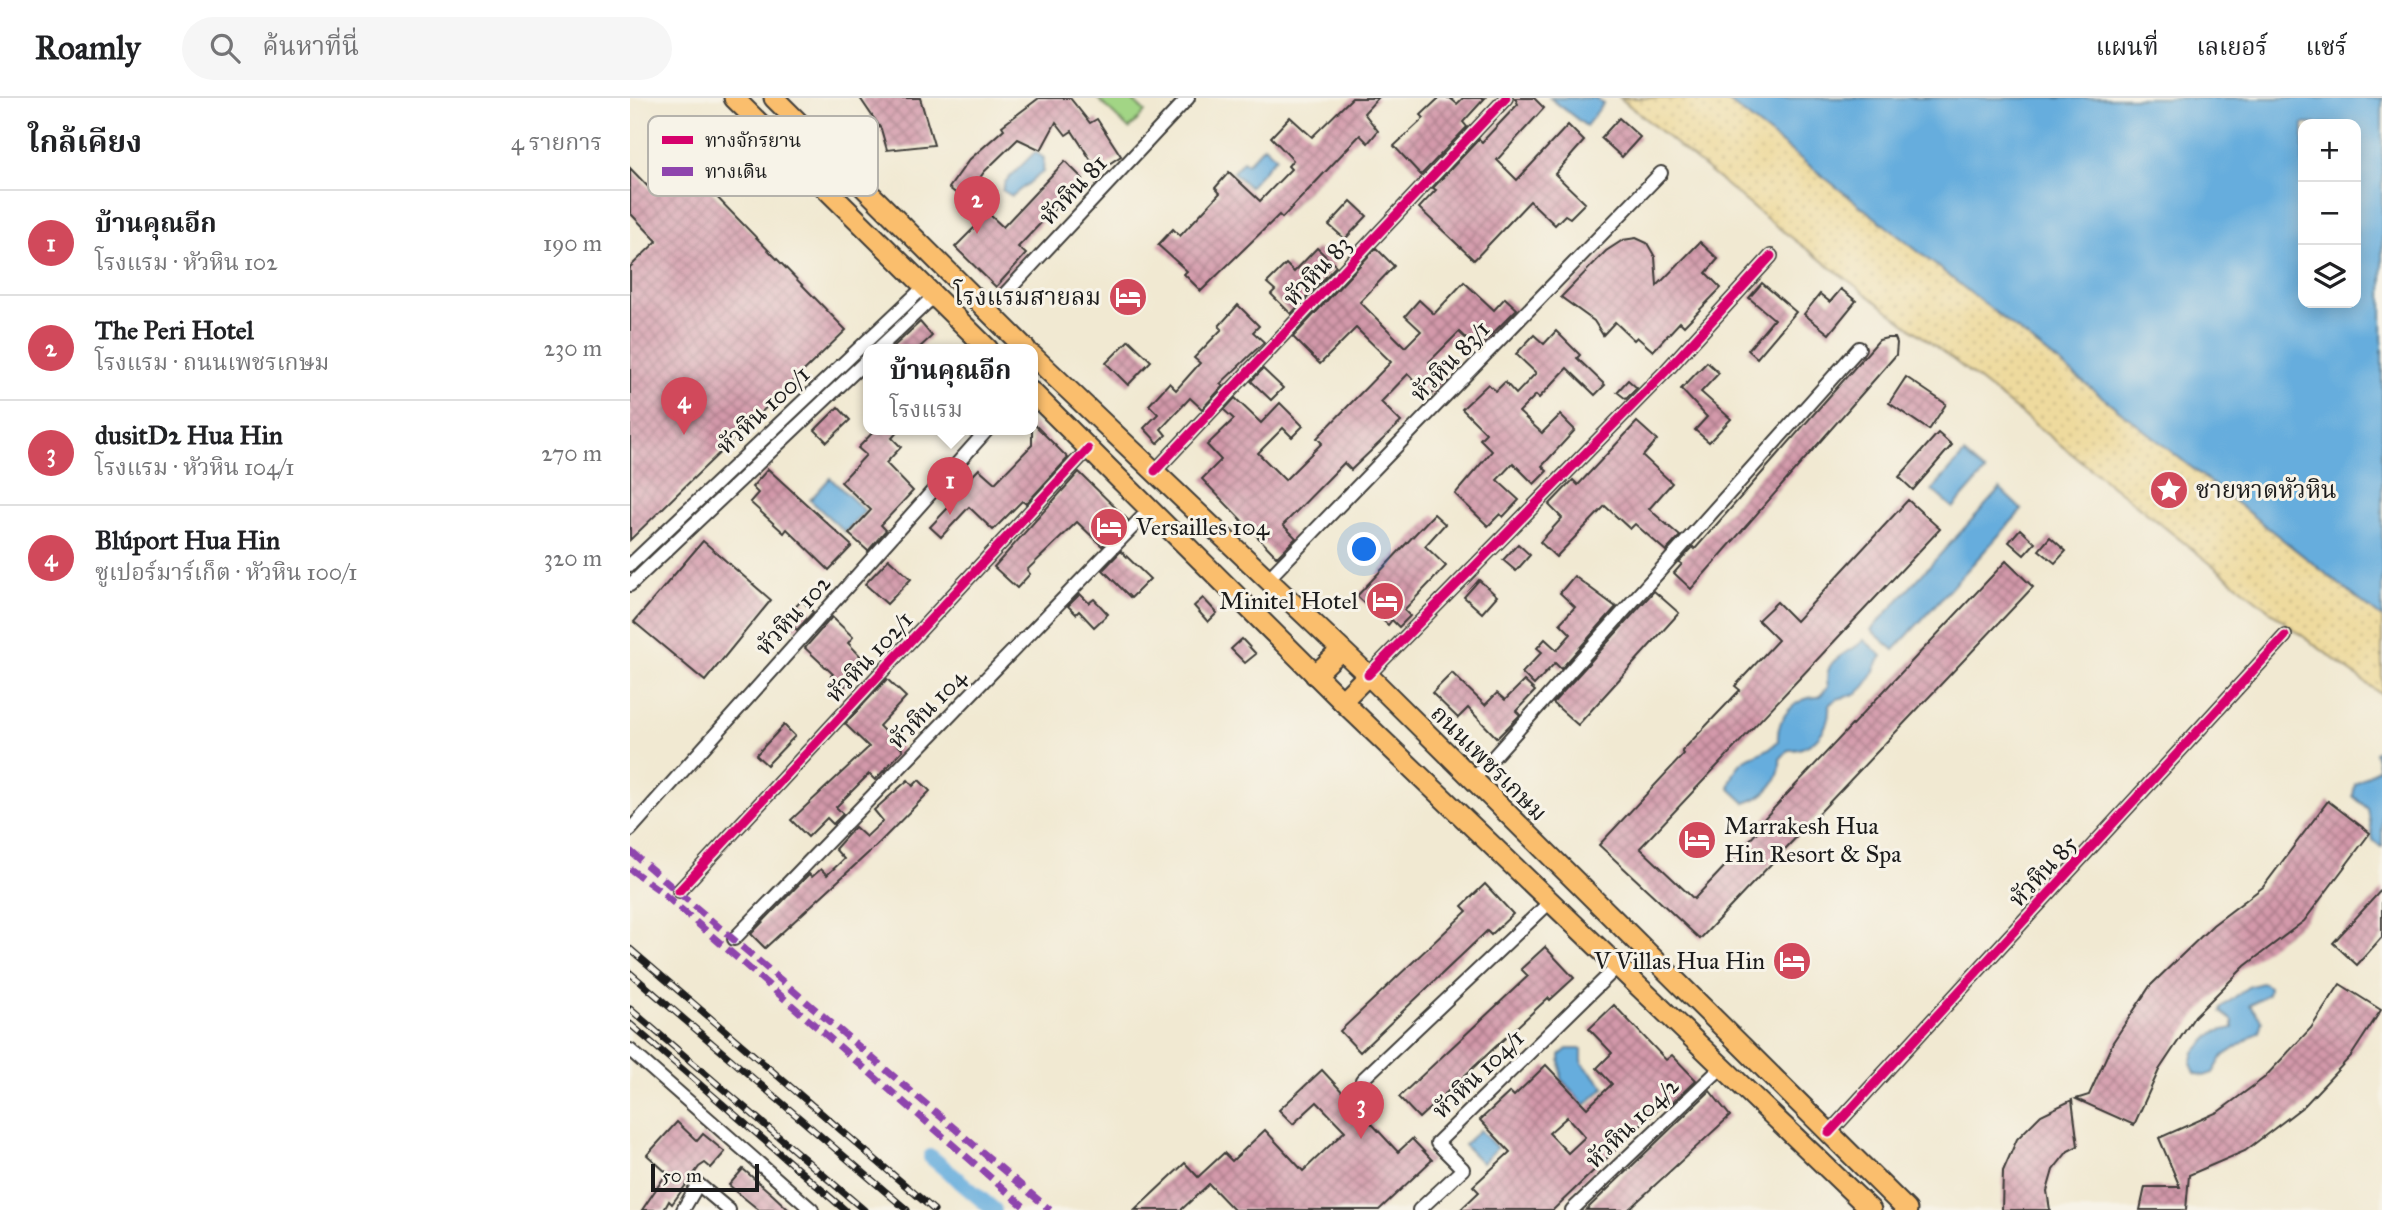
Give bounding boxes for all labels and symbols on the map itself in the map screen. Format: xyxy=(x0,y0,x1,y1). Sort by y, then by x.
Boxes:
legend xyxy=(648,116,878,196)
text: ทางจักรยาน xyxy=(705,129,801,152)
street label: หัวหิน 81 xyxy=(1033,148,1113,232)
text: ทางเดิน xyxy=(705,160,767,183)
pin: 2 xyxy=(954,176,1000,234)
street label: หัวหิน 83 xyxy=(1277,229,1357,313)
hotel icon: โรงแรมสายลม xyxy=(1107,276,1149,318)
place label: โรงแรมสายลม xyxy=(953,279,1101,312)
street label: หัวหิน 83/1 xyxy=(1404,314,1496,408)
street label: หัวหิน 100/1 xyxy=(710,359,816,461)
pin: 4 xyxy=(661,377,707,435)
pin: 1 xyxy=(927,457,973,515)
place icon: ชายหาดหัวหิน xyxy=(2148,469,2190,511)
place label: ชายหาดหัวหิน xyxy=(2196,475,2337,505)
hotel icon: Versailles 104 xyxy=(1088,506,1130,548)
place label: Versailles 104 xyxy=(1135,512,1270,542)
your location xyxy=(1347,532,1381,566)
street label: หัวหิน 102 xyxy=(749,568,837,662)
hotel icon: Minitel Hotel xyxy=(1364,580,1406,622)
place label: Minitel Hotel xyxy=(1219,586,1359,616)
street label: หัวหิน 102/1 xyxy=(819,605,919,709)
street label: หัวหิน 104 xyxy=(881,662,973,755)
street label: ถนนเพชรเกษม xyxy=(1424,698,1554,828)
place label: Marrakesh Hua Hin Resort & Spa xyxy=(1724,811,1902,869)
hotel icon: Marrakesh Hua Hin Resort & Spa xyxy=(1676,819,1718,861)
street label: หัวหิน 85 xyxy=(2002,829,2084,913)
hotel icon: V Villas Hua Hin xyxy=(1771,940,1813,982)
place label: V Villas Hua Hin xyxy=(1593,946,1765,976)
street label: หัวหิน 104/1 xyxy=(1426,1023,1530,1125)
street label: หัวหิน 104/2 xyxy=(1579,1071,1685,1175)
pin: 3 xyxy=(1338,1081,1384,1139)
scale bar xyxy=(651,1161,760,1193)

